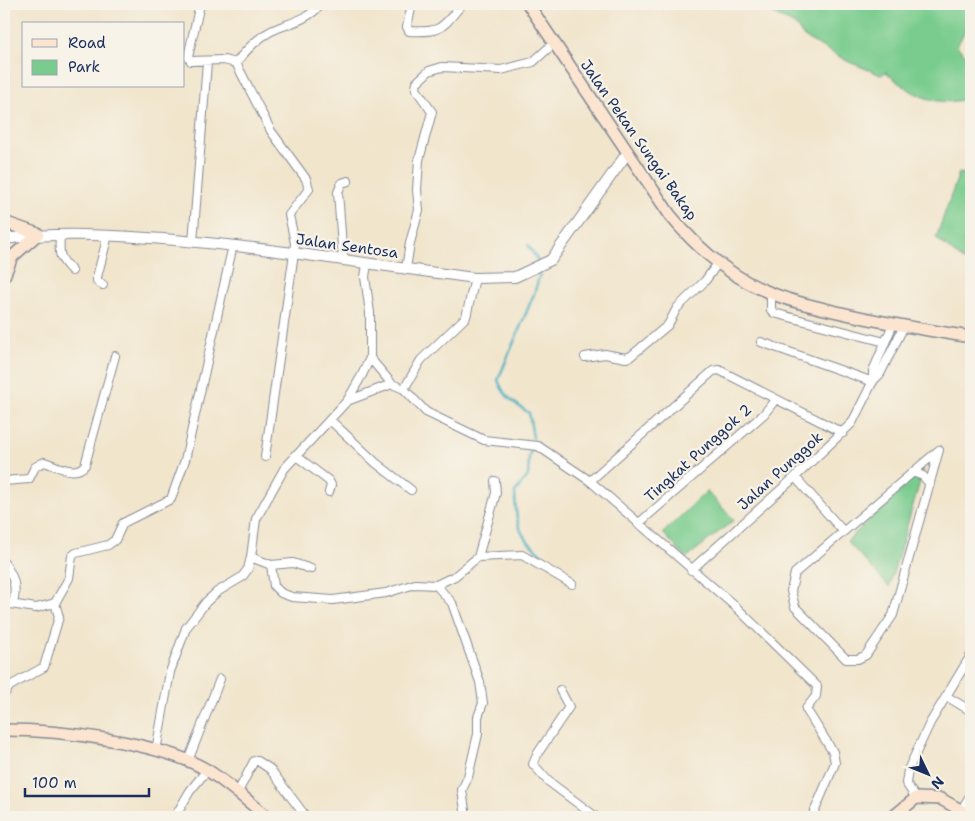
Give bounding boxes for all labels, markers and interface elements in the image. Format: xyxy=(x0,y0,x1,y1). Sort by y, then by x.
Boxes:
legend xyxy=(22,22,185,88)
text: Road xyxy=(68,33,106,53)
street label: Jalan Pekan Sungai Bakap xyxy=(576,56,702,224)
text: Park xyxy=(68,57,100,77)
street label: Jalan Sentosa xyxy=(294,229,400,263)
street label: Tingkat Punggok 2 xyxy=(640,399,756,507)
street label: Jalan Punggok xyxy=(733,427,827,515)
north arrow xyxy=(902,748,952,798)
scale bar xyxy=(25,766,149,798)
text: 100 m xyxy=(32,773,77,793)
text: N xyxy=(927,773,948,793)

